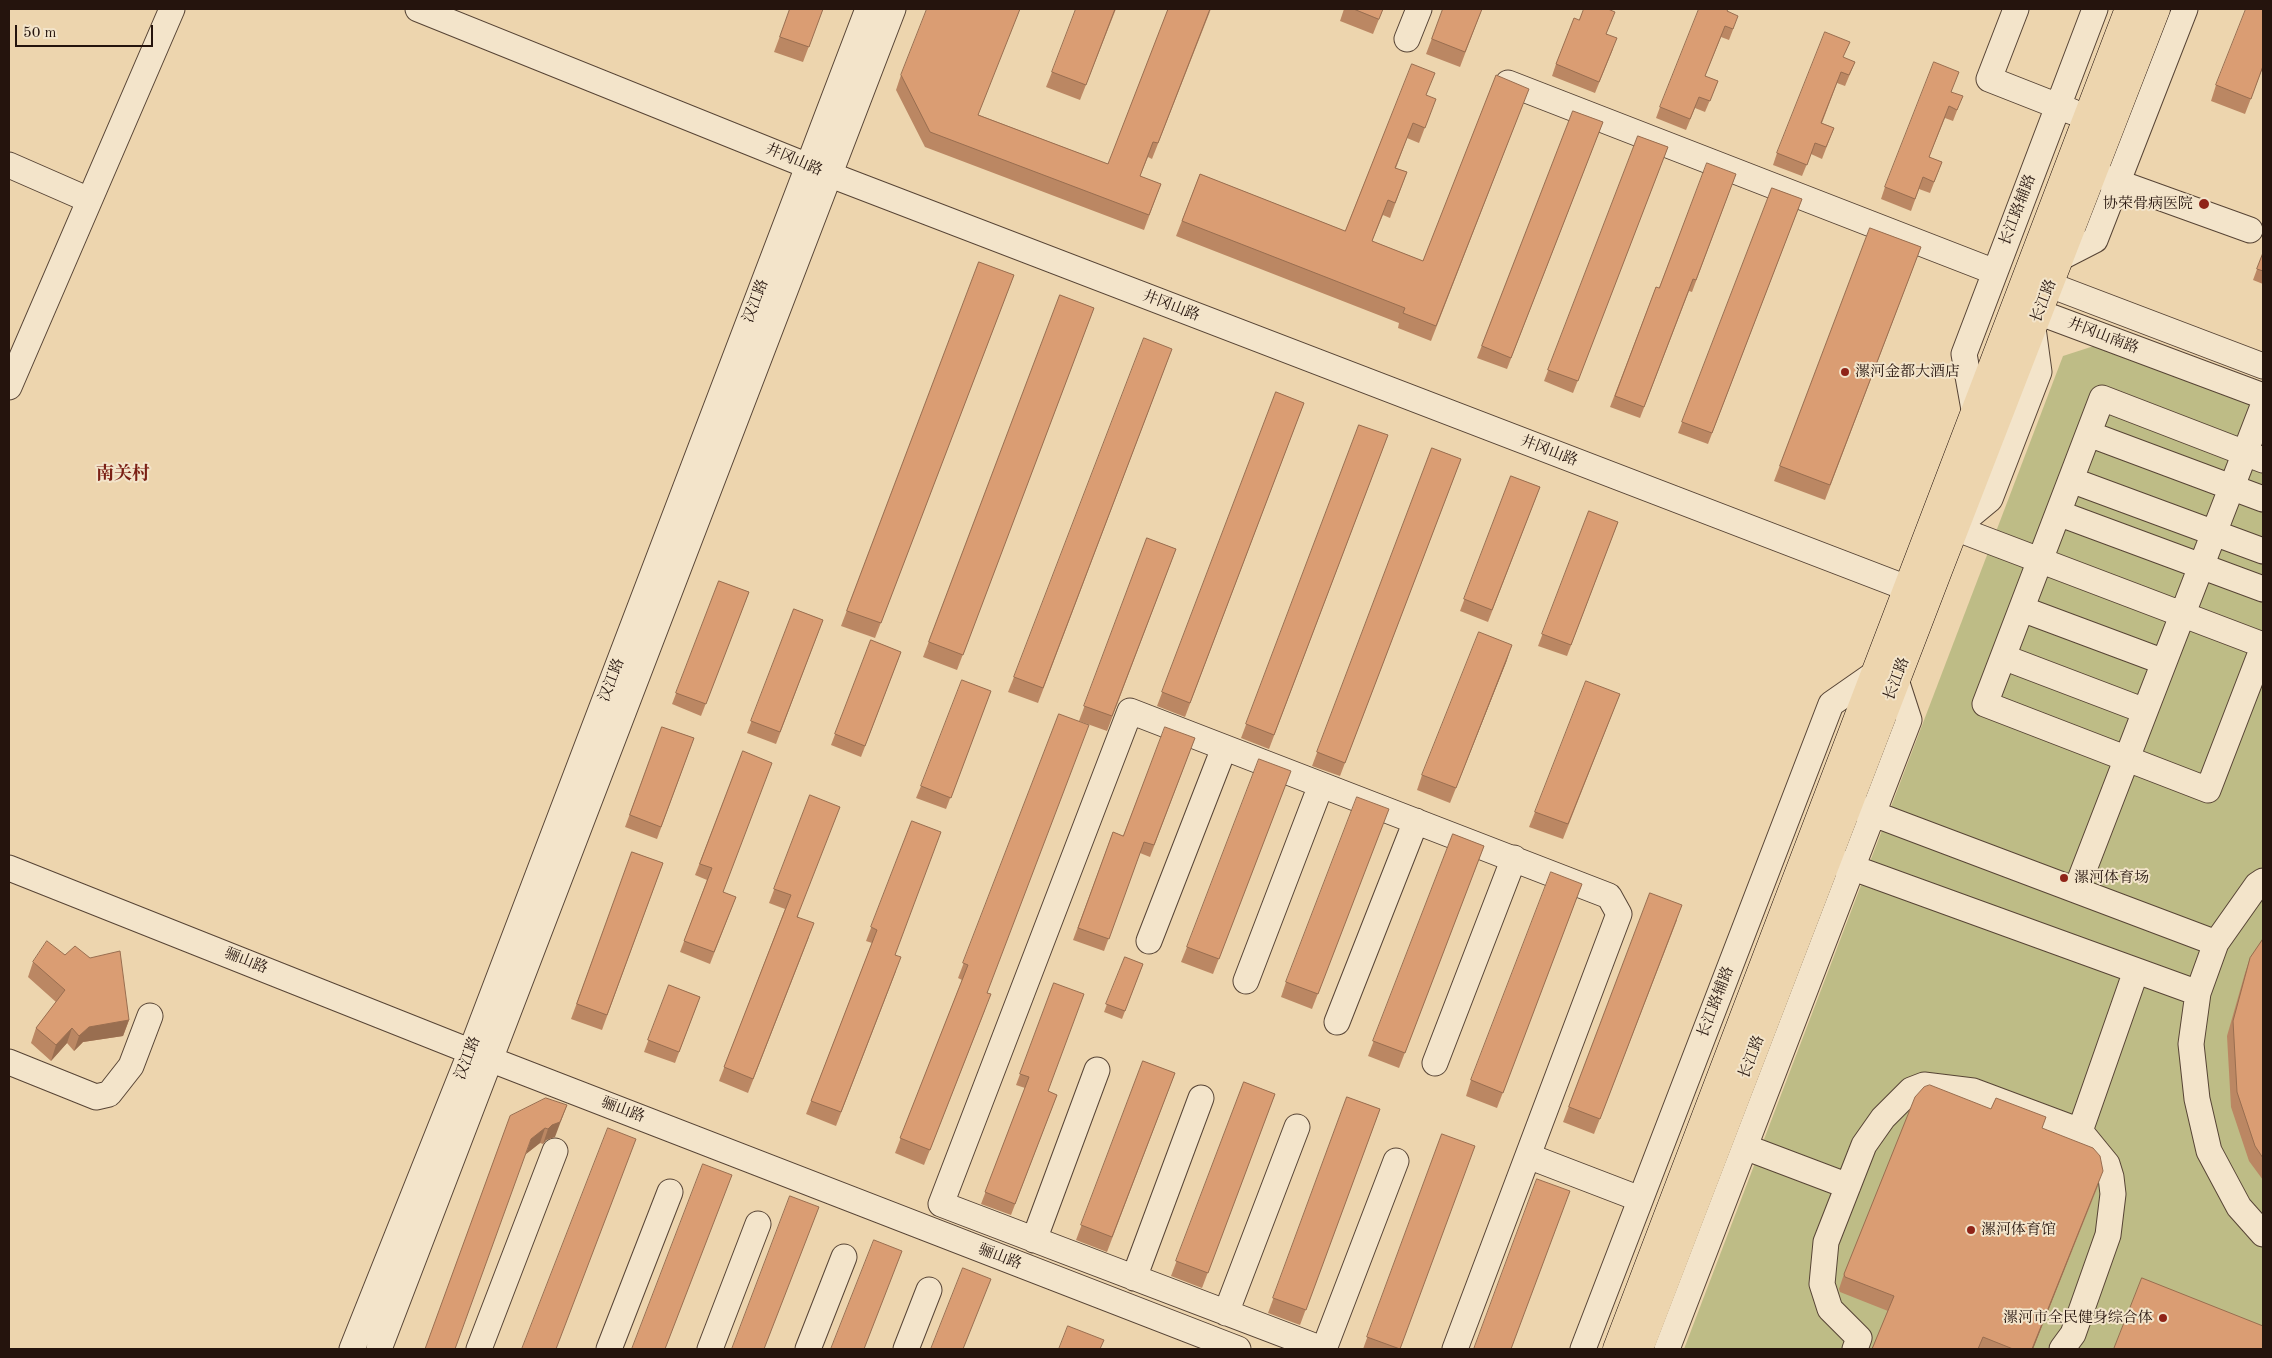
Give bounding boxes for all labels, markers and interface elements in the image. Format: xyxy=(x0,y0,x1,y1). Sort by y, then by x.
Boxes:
scale bar xyxy=(18,15,155,47)
text: 50 m xyxy=(23,26,57,41)
street label: 井冈山路 xyxy=(763,140,825,180)
street label: 长江路辅路 xyxy=(1996,172,2040,248)
place label: 协荣骨病医院 xyxy=(2103,195,2193,213)
marker: 协荣骨病医院 xyxy=(2197,197,2211,211)
street label: 汉江路 xyxy=(740,277,772,325)
street label: 长江路 xyxy=(2028,277,2060,325)
street label: 井冈山路 xyxy=(1140,287,1202,325)
street label: 井冈山南路 xyxy=(2065,314,2141,358)
place label: 漯河金都大酒店 xyxy=(1855,363,1960,381)
marker: 漯河金都大酒店 xyxy=(1839,366,1851,378)
street label: 井冈山路 xyxy=(1518,432,1580,470)
district label: 南关村 xyxy=(96,463,150,485)
street label: 长江路 xyxy=(1881,655,1913,703)
street label: 汉江路 xyxy=(596,656,628,704)
place label: 漯河体育场 xyxy=(2074,869,2149,887)
marker: 漯河体育场 xyxy=(2058,872,2070,884)
street label: 骊山路 xyxy=(222,944,270,978)
street label: 长江路辅路 xyxy=(1694,964,1738,1040)
street label: 长江路 xyxy=(1736,1033,1768,1081)
street label: 汉江路 xyxy=(452,1034,484,1082)
street label: 骊山路 xyxy=(599,1094,647,1126)
place label: 漯河体育馆 xyxy=(1981,1221,2056,1239)
marker: 漯河体育馆 xyxy=(1965,1224,1977,1236)
street label: 骊山路 xyxy=(976,1241,1024,1273)
place label: 漯河市全民健身综合体 xyxy=(2003,1309,2153,1327)
marker: 漯河市全民健身综合体 xyxy=(2157,1312,2169,1324)

